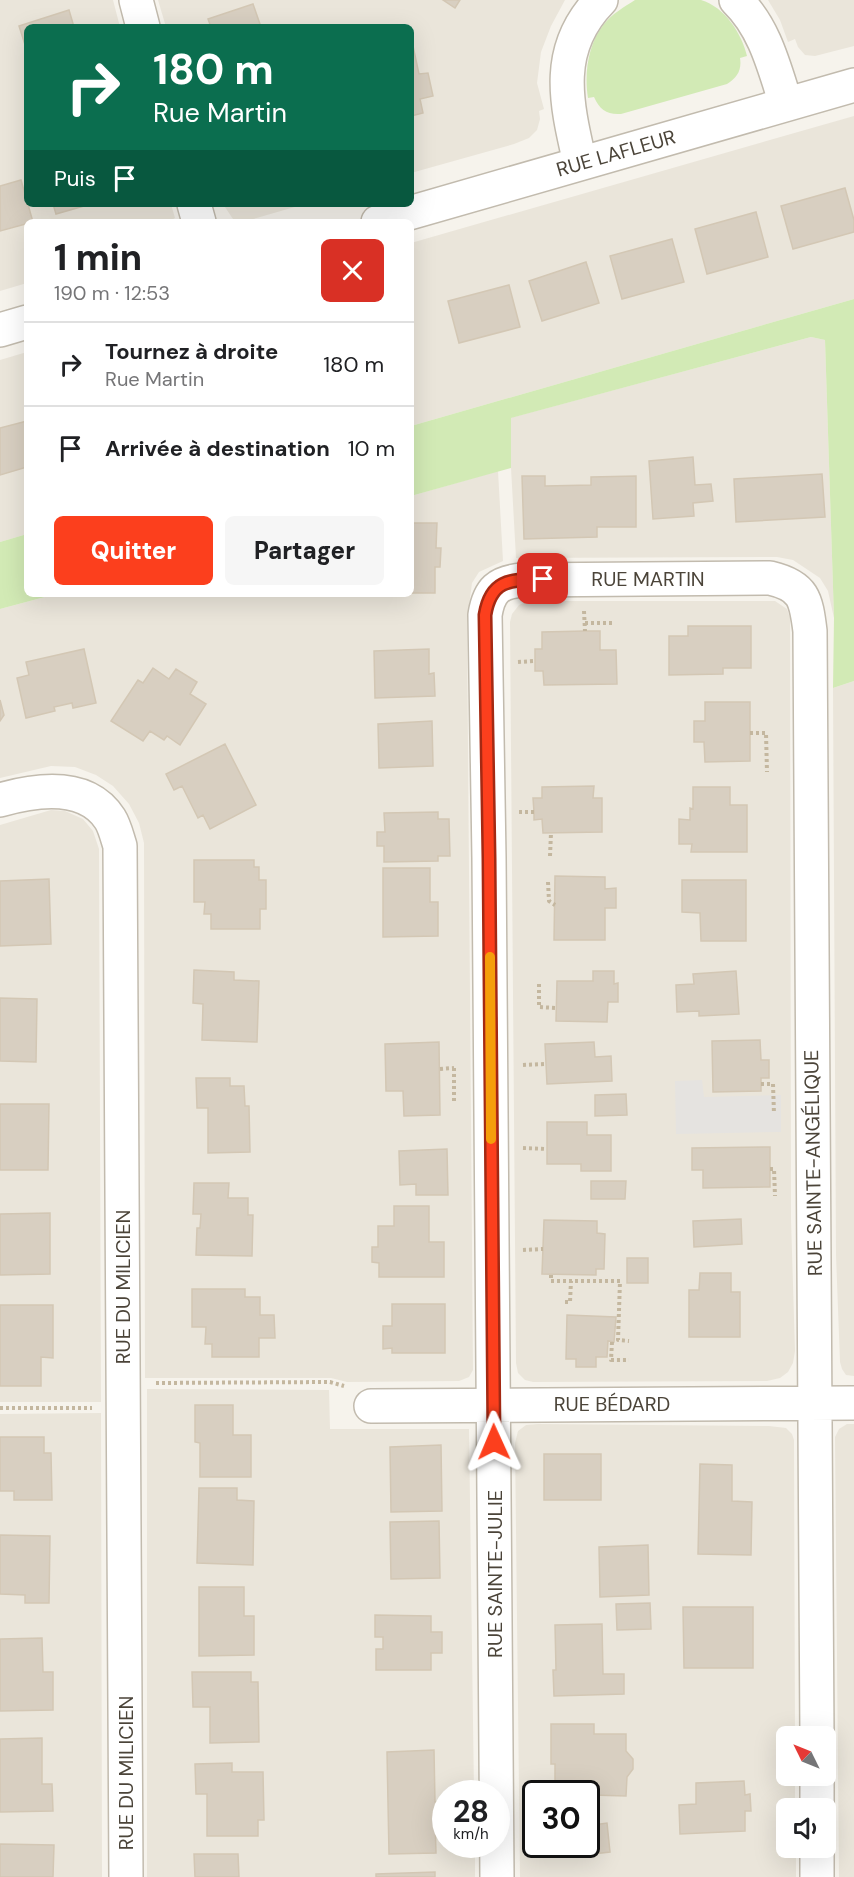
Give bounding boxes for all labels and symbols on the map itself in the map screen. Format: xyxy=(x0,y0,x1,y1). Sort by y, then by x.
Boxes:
street label: RUE LAFLEUR xyxy=(553,124,679,182)
pin xyxy=(517,553,568,604)
street label: RUE MARTIN xyxy=(591,566,705,592)
street label: RUE SAINTE-ANGÉLIQUE xyxy=(798,1050,828,1276)
street label: RUE DU MILICIEN xyxy=(110,1210,136,1364)
street label: RUE BÉDARD xyxy=(554,1391,670,1417)
position arrow xyxy=(462,1410,526,1474)
street label: RUE SAINTE-JULIE xyxy=(482,1490,508,1658)
street label: RUE DU MILICIEN xyxy=(113,1696,139,1850)
north arrow xyxy=(776,1726,836,1786)
speed limit sign: 30 xyxy=(522,1780,600,1858)

